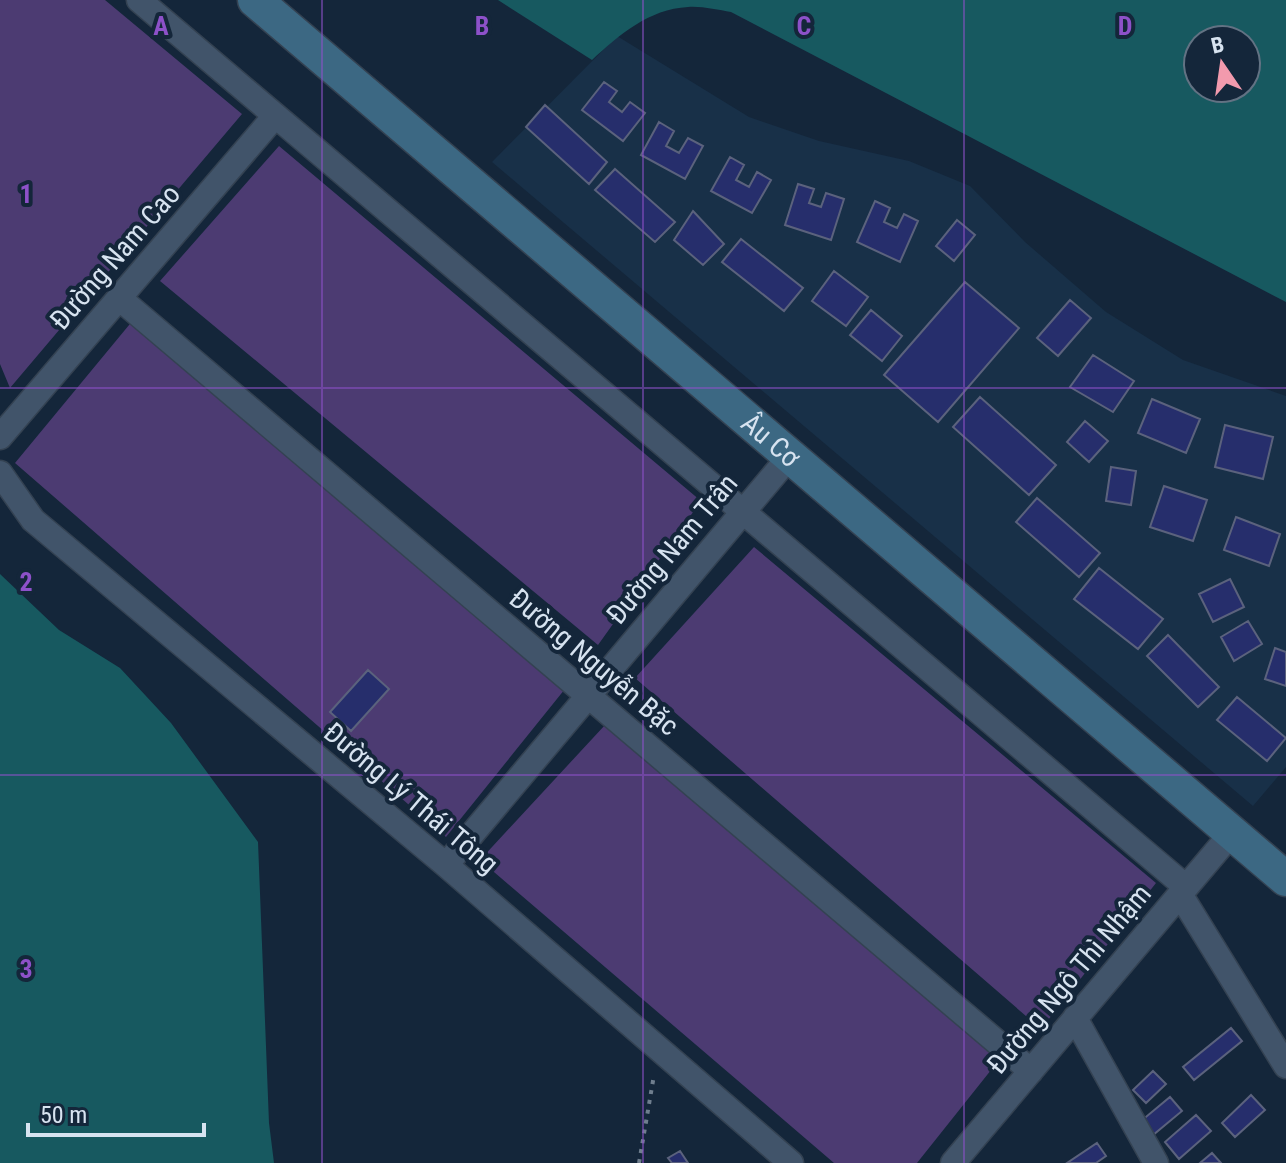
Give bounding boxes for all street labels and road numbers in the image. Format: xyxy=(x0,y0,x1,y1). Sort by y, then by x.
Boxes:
street label: Đường Nam Cao xyxy=(43,178,187,336)
street label: Âu Cơ xyxy=(735,406,807,474)
street label: Đường Nam Trân xyxy=(600,467,744,631)
street label: Đường Nguyễn Bặc xyxy=(503,582,685,742)
street label: Đường Lý Thái Tông xyxy=(317,716,505,880)
street label: Đường Ngô Thì Nhậm xyxy=(980,878,1158,1080)

